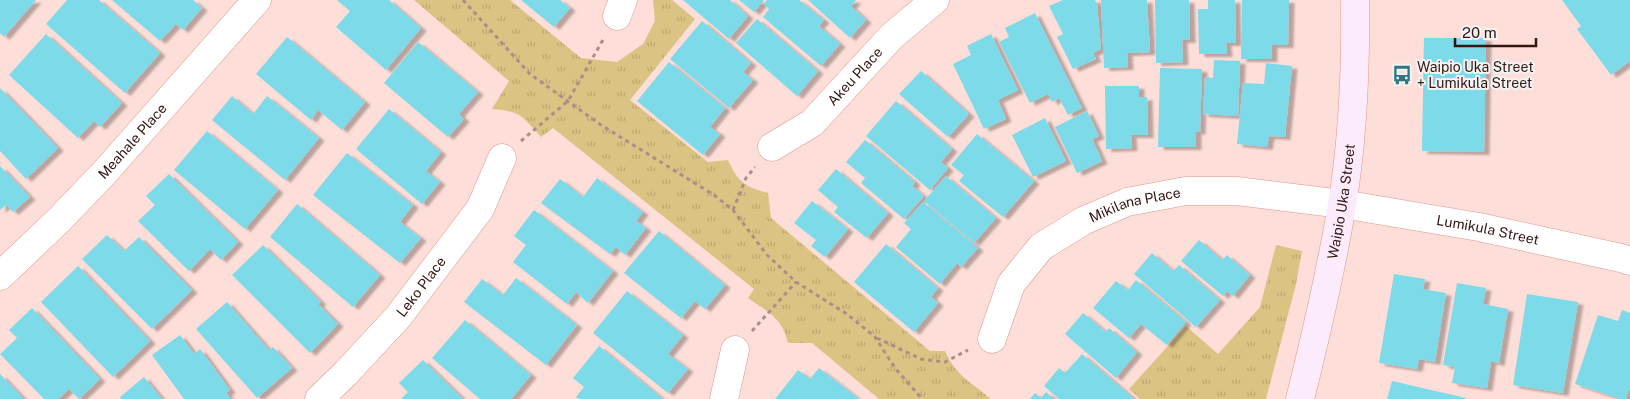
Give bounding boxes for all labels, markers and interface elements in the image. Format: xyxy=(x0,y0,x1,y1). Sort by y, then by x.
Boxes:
scale bar xyxy=(1455,15,1536,47)
text: 20 m xyxy=(1462,24,1497,41)
street label: Akeu Place xyxy=(824,44,886,109)
place label: Waipio Uka Street + Lumikula Street xyxy=(1417,59,1534,91)
bus stop icon: Waipio Uka Street + Lumikula Street xyxy=(1391,64,1413,86)
street label: Meahale Place xyxy=(95,100,170,182)
street label: Waipio Uka Street xyxy=(1324,143,1358,261)
street label: Mikilana Place xyxy=(1087,184,1182,225)
street label: Lumikula Street xyxy=(1435,212,1541,248)
street label: Leko Place xyxy=(393,254,449,320)

